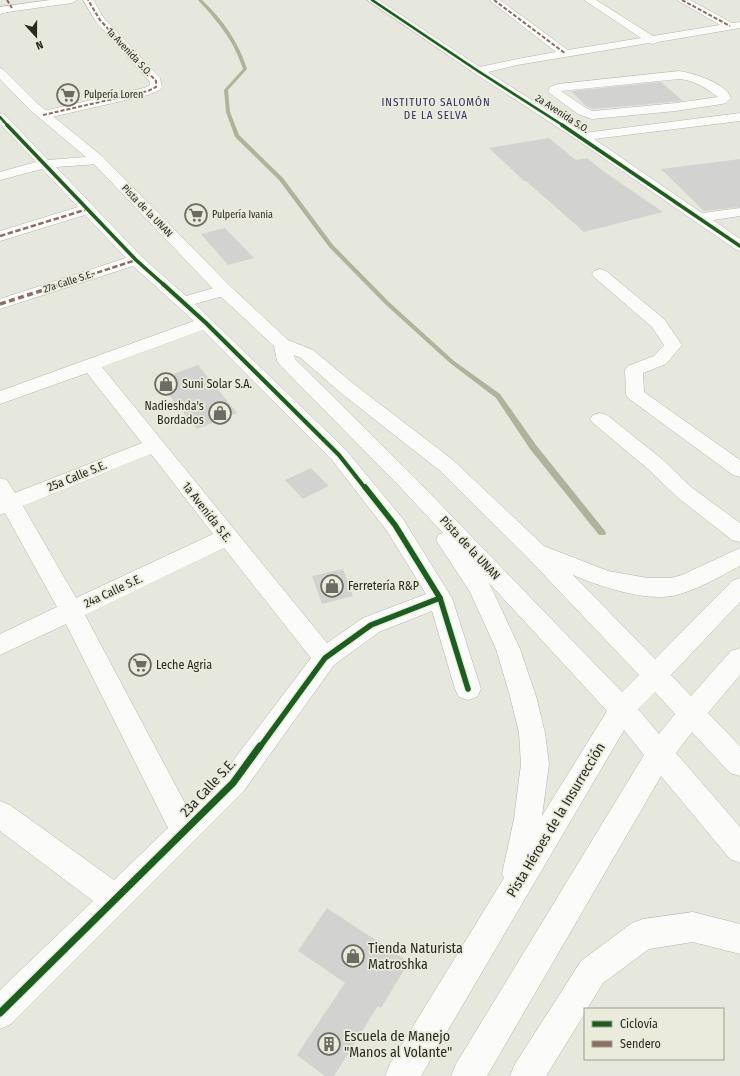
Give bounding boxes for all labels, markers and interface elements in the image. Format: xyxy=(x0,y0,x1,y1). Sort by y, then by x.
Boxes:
north arrow xyxy=(16,16,56,56)
street label: 1a Avenida S.O. xyxy=(104,26,154,78)
text: N xyxy=(34,38,45,52)
supermarket icon: Pulpería Loren xyxy=(55,82,81,108)
place label: Pulpería Loren xyxy=(84,88,143,101)
street label: 2a Avenida S.O. xyxy=(533,92,591,136)
district label: INSTITUTO SALOMÓN DE LA SELVA xyxy=(381,95,491,122)
street label: Pista de la UNAN xyxy=(119,182,175,240)
supermarket icon: Pulpería Ivania xyxy=(183,202,209,228)
place label: Pulpería Ivania xyxy=(212,208,273,221)
street label: 27a Calle S.E. xyxy=(42,268,94,296)
shop icon: Suni Solar S.A. xyxy=(153,371,179,397)
place label: Suni Solar S.A. xyxy=(182,377,253,391)
place label: Nadieshda's Bordados xyxy=(144,399,204,427)
shop icon: Nadieshda's Bordados xyxy=(207,400,233,426)
street label: 25a Calle S.E. xyxy=(45,458,109,494)
street label: 1a Avenida S.E. xyxy=(179,479,235,545)
street label: Pista de la UNAN xyxy=(437,513,503,583)
street label: 24a Calle S.E. xyxy=(81,571,145,611)
shop icon: Ferretería R&P xyxy=(319,573,345,599)
place label: Ferretería R&P xyxy=(348,579,419,593)
supermarket icon: Leche Agria xyxy=(127,652,153,678)
place label: Leche Agria xyxy=(156,658,212,672)
street label: Pista Héroes de la Insurrección xyxy=(503,740,609,900)
street label: 23a Calle S.E. xyxy=(177,755,239,821)
place label: Tienda Naturista Matroshka xyxy=(368,940,463,973)
shop icon: Tienda Naturista Matroshka xyxy=(340,943,366,969)
legend xyxy=(584,1008,724,1060)
text: Ciclovía xyxy=(620,1017,658,1031)
place label: Escuela de Manejo "Manos al Volante" xyxy=(344,1028,452,1061)
building icon: Escuela de Manejo "Manos al Volante" xyxy=(316,1031,342,1057)
text: Sendero xyxy=(620,1037,661,1051)

